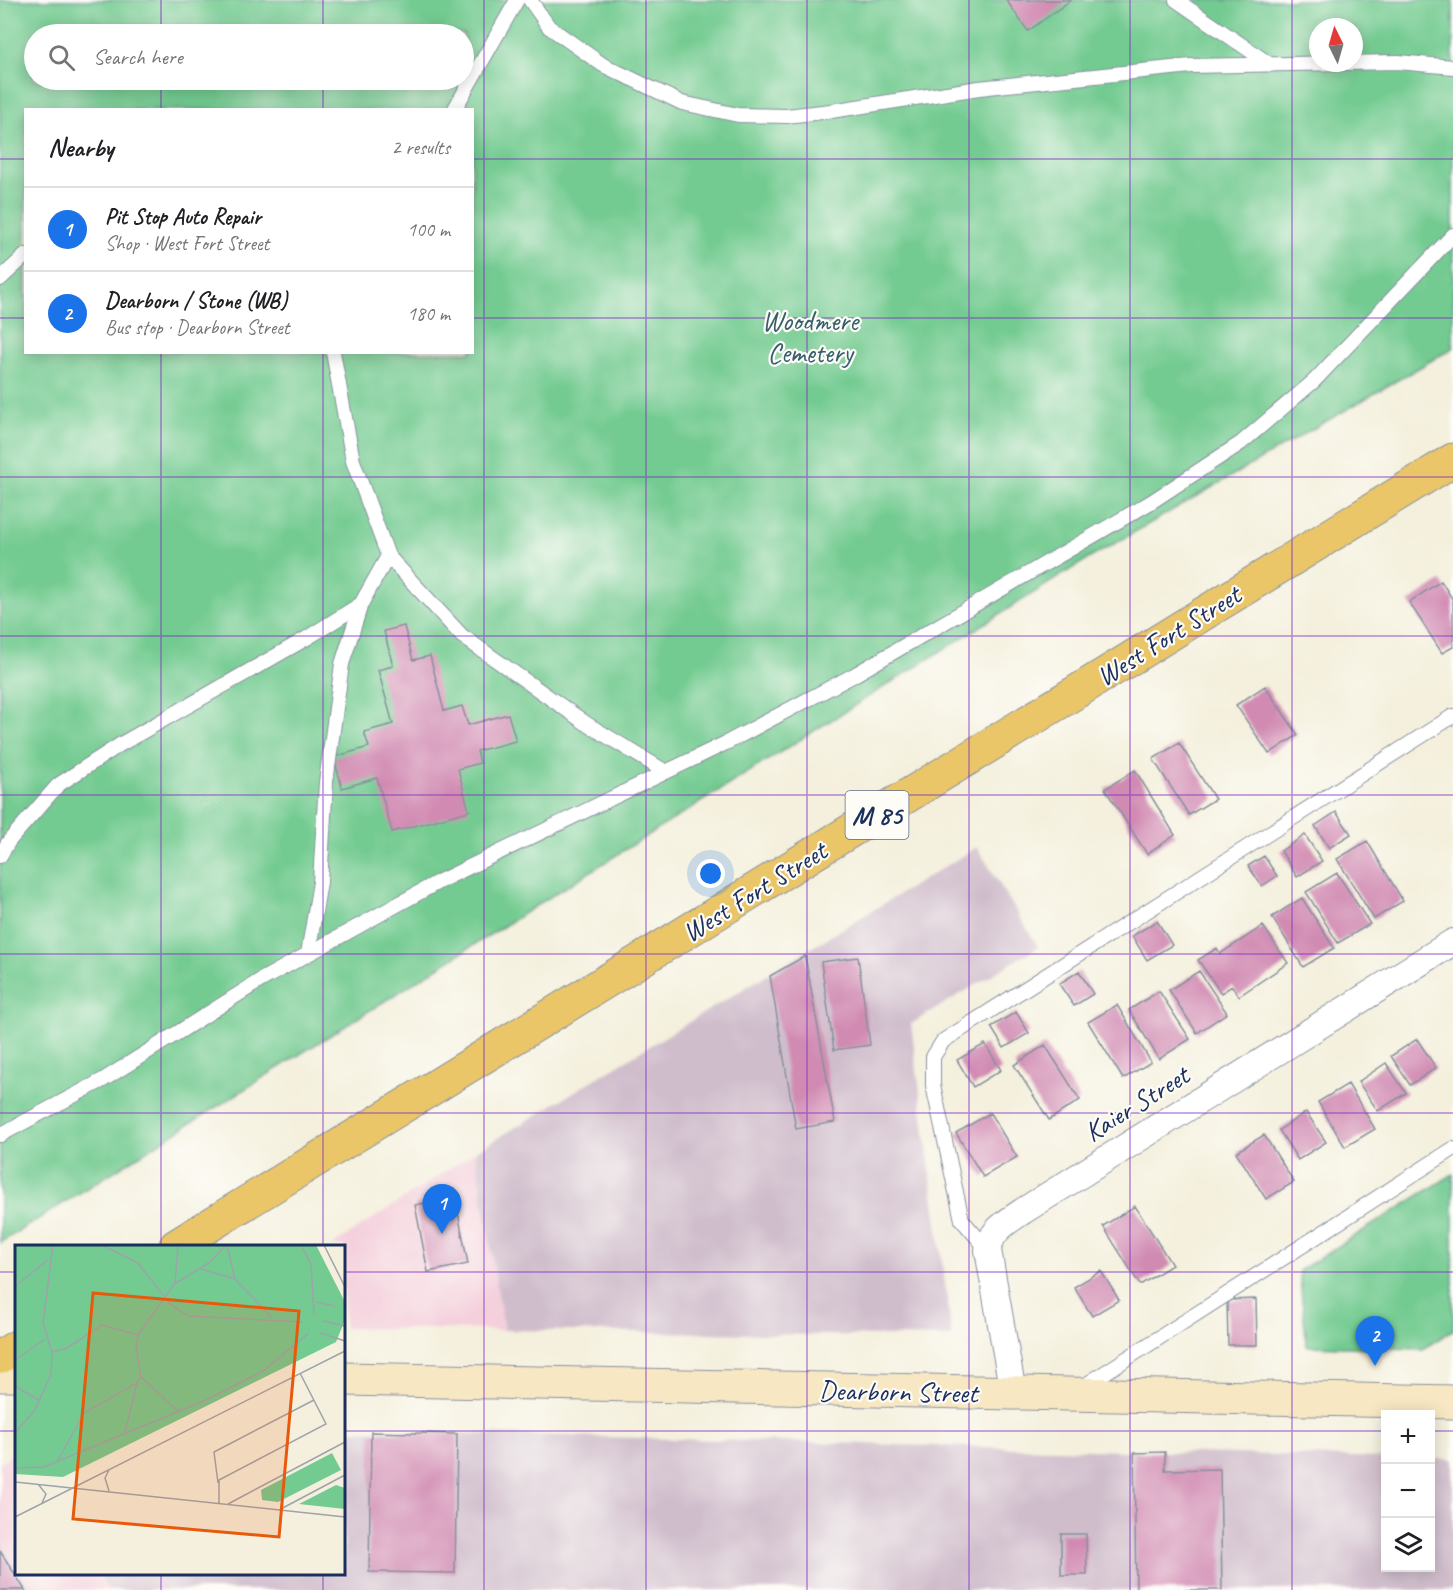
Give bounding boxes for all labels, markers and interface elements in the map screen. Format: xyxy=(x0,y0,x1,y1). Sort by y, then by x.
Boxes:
north arrow xyxy=(1309,18,1363,72)
search box xyxy=(24,24,474,90)
icon: search xyxy=(45,41,78,74)
text: Search here xyxy=(93,43,183,71)
text: Nearby xyxy=(48,131,113,164)
text: 2 results xyxy=(391,135,450,160)
text: Pit Stop Auto Repair xyxy=(105,203,261,231)
text: 1 xyxy=(63,217,72,242)
text: 100 m xyxy=(407,217,450,242)
text: Shop · West Fort Street xyxy=(105,231,269,256)
text: Dearborn / Stone (WB) xyxy=(105,287,287,315)
text: 2 xyxy=(63,301,72,326)
text: 180 m xyxy=(407,301,450,326)
park label: Woodmere Cemetery xyxy=(762,303,860,370)
text: Bus stop · Dearborn Street xyxy=(105,315,289,340)
street label: West Fort Street xyxy=(1090,576,1249,694)
road number: M 85 xyxy=(846,791,908,839)
street label: West Fort Street xyxy=(676,832,835,950)
your location xyxy=(696,859,725,888)
street label: Kaier Street xyxy=(1078,1056,1197,1149)
pin: 1 xyxy=(422,1184,462,1234)
inset map xyxy=(15,1245,345,1575)
pin: 2 xyxy=(1356,1316,1394,1366)
street label: Dearborn Street xyxy=(818,1373,980,1410)
map controls xyxy=(1381,1410,1435,1572)
button: + xyxy=(1381,1410,1435,1464)
button: − xyxy=(1381,1464,1435,1518)
button: layers xyxy=(1381,1518,1435,1572)

